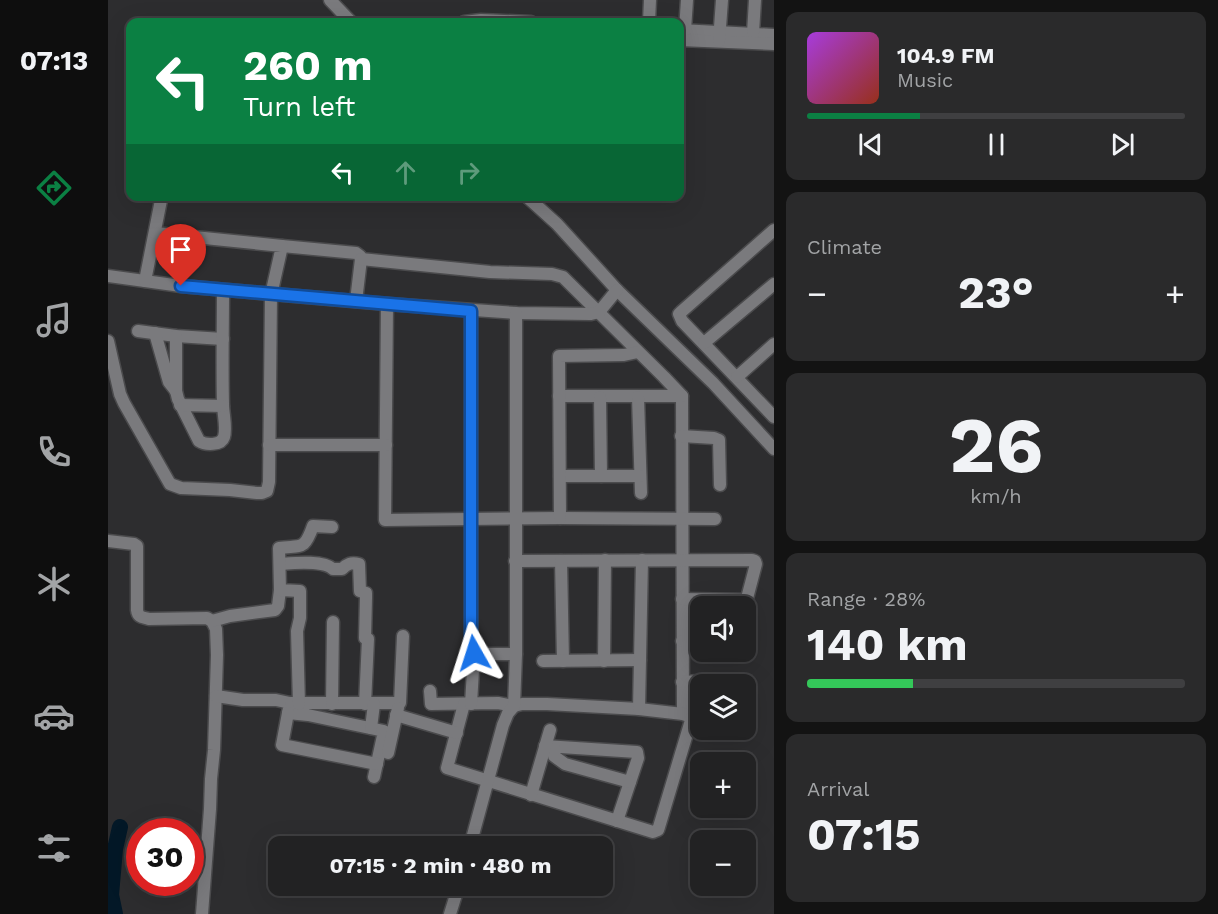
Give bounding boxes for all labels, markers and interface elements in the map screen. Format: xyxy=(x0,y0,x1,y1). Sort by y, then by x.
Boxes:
text: 260 m xyxy=(243,41,373,90)
icon: left xyxy=(144,42,222,120)
text: 104.9 FM xyxy=(897,43,994,68)
text: 07:13 xyxy=(20,45,88,77)
text: Music xyxy=(897,68,953,92)
text: Turn left xyxy=(243,91,355,123)
icon: previous xyxy=(854,128,887,161)
icon: pause xyxy=(980,128,1013,161)
icon: next xyxy=(1106,128,1139,161)
icon: left xyxy=(326,156,359,189)
icon: ahead xyxy=(389,156,422,189)
icon: right xyxy=(452,156,485,189)
icon: directions xyxy=(33,167,75,209)
pin xyxy=(155,224,206,286)
icon: arrive xyxy=(164,233,197,266)
text: Climate xyxy=(807,235,882,259)
text: 23° xyxy=(958,266,1034,319)
text: − xyxy=(807,274,827,313)
text: + xyxy=(1165,274,1185,313)
icon: music xyxy=(33,299,75,341)
text: 26 xyxy=(949,399,1043,491)
icon: phone xyxy=(33,431,75,473)
text: km/h xyxy=(970,484,1022,508)
icon: climate xyxy=(33,563,75,605)
text: Range · 28% xyxy=(807,587,925,611)
map controls xyxy=(690,596,756,896)
button: sound xyxy=(690,596,756,662)
text: 140 km xyxy=(807,618,968,671)
position arrow xyxy=(442,621,506,685)
button: layers xyxy=(690,674,756,740)
icon: car xyxy=(33,695,75,737)
button: + xyxy=(690,752,756,818)
text: Arrival xyxy=(807,777,869,801)
text: 07:15 xyxy=(807,808,921,861)
speed limit sign: 30 xyxy=(126,818,204,896)
icon: filters xyxy=(33,827,75,869)
button: − xyxy=(690,830,756,896)
text: 07:15 · 2 min · 480 m xyxy=(329,853,552,878)

